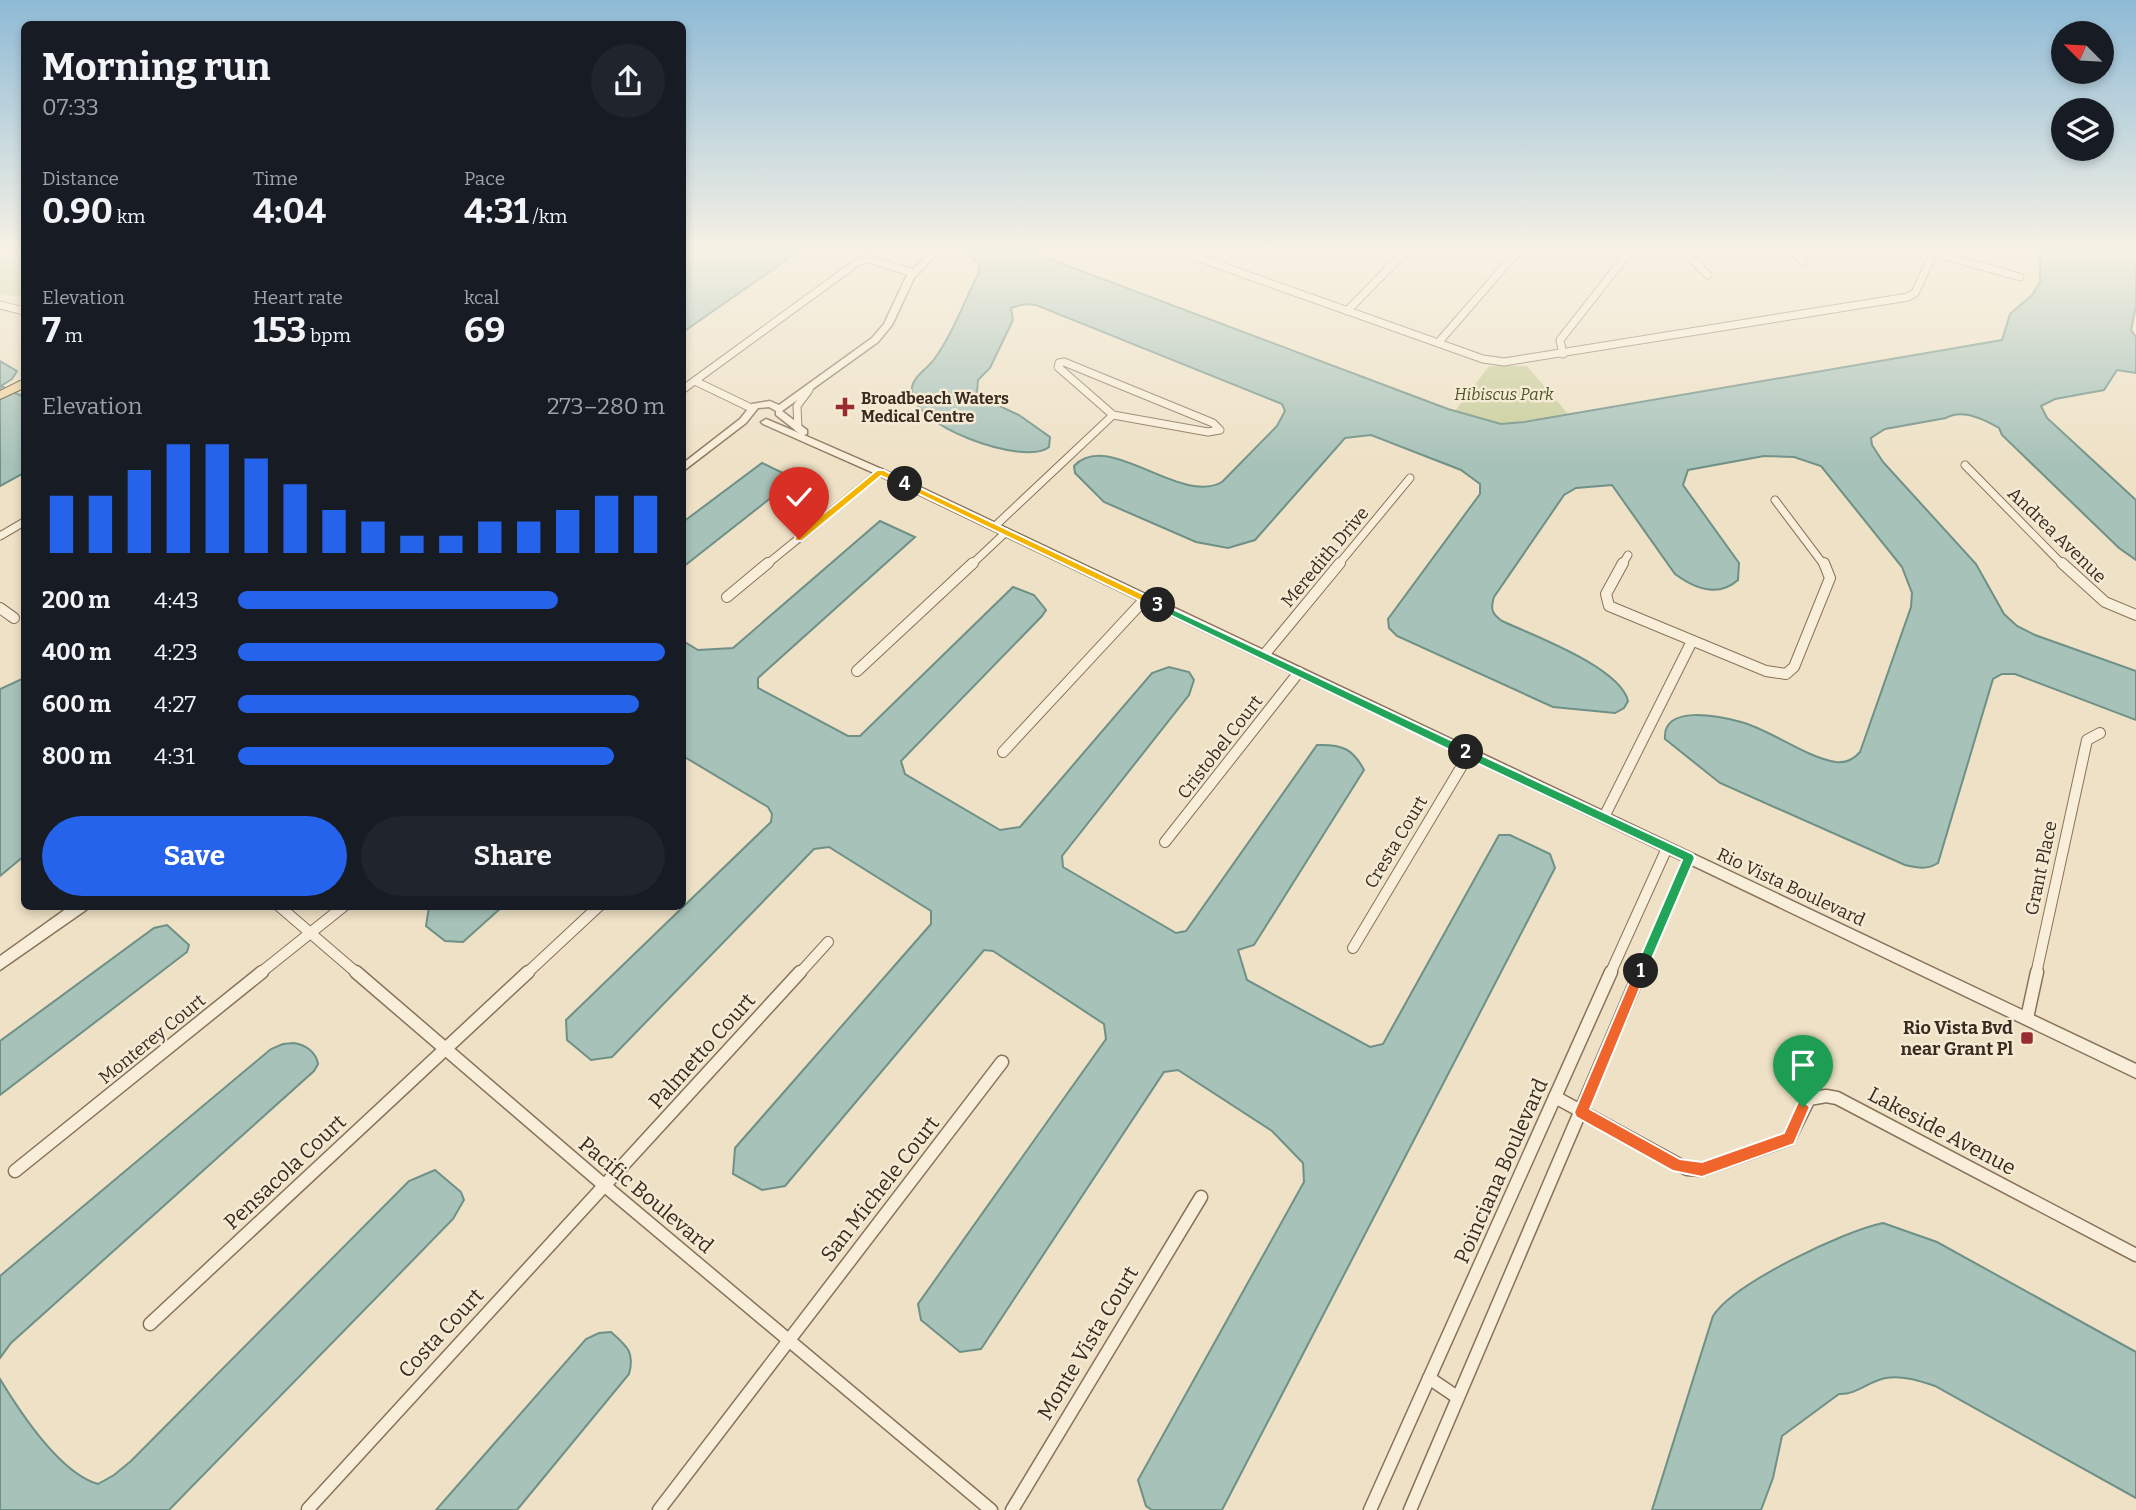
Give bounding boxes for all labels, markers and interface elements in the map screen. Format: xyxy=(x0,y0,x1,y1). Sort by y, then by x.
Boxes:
north arrow xyxy=(2051,21,2114,84)
map controls xyxy=(2051,21,2114,161)
text: Morning run xyxy=(42,44,270,90)
button: share xyxy=(591,44,665,118)
text: 07:33 xyxy=(42,93,99,121)
button: layers xyxy=(2051,98,2114,161)
text: Distance xyxy=(42,167,119,190)
text: Time xyxy=(253,167,298,190)
text: Pace xyxy=(464,167,505,190)
text: 0.90 xyxy=(42,190,113,232)
text: 4:04 xyxy=(253,190,326,232)
text: 4:31 xyxy=(464,190,529,232)
text: km xyxy=(113,205,145,228)
text: /km xyxy=(529,205,567,228)
text: Elevation xyxy=(42,286,125,309)
text: Heart rate xyxy=(253,286,343,309)
text: kcal xyxy=(464,286,499,309)
text: 7 xyxy=(42,309,61,351)
text: 153 xyxy=(253,309,307,351)
text: 69 xyxy=(464,309,505,351)
text: m xyxy=(61,324,83,347)
text: bpm xyxy=(307,324,351,347)
park label: Hibiscus Park xyxy=(1454,385,1554,404)
place label: Broadbeach Waters Medical Centre xyxy=(861,389,1009,426)
text: Elevation xyxy=(42,392,142,420)
text: 273–280 m xyxy=(547,392,665,420)
marker: Broadbeach Waters Medical Centre xyxy=(835,397,855,417)
pin: 4 xyxy=(888,466,922,502)
pin xyxy=(769,467,829,539)
text: 4 xyxy=(899,472,910,495)
icon: check xyxy=(780,478,818,516)
street label: Andrea Avenue xyxy=(2003,482,2111,588)
street label: Meredith Drive xyxy=(1277,502,1373,612)
text: 200 m xyxy=(42,586,110,614)
text: 4:43 xyxy=(154,586,199,614)
pin: 3 xyxy=(1140,588,1176,622)
text: 3 xyxy=(1152,593,1163,616)
text: 400 m xyxy=(42,638,111,666)
text: 4:23 xyxy=(154,638,198,666)
text: 600 m xyxy=(42,690,111,718)
text: 4:27 xyxy=(154,690,196,718)
street label: Cristobel Court xyxy=(1173,690,1268,803)
pin: 2 xyxy=(1448,734,1484,770)
text: 2 xyxy=(1460,740,1471,763)
text: 800 m xyxy=(42,742,111,770)
text: 4:31 xyxy=(154,742,195,770)
street label: Cresta Court xyxy=(1360,791,1432,892)
button: Save xyxy=(42,816,347,896)
button: Share xyxy=(361,816,665,896)
street label: Grant Place xyxy=(2020,819,2062,917)
street label: Rio Vista Boulevard xyxy=(1713,843,1869,931)
pin: 1 xyxy=(1624,954,1658,988)
text: 1 xyxy=(1636,959,1645,982)
street label: Palmetto Court xyxy=(643,987,761,1114)
street label: Monterey Court xyxy=(94,989,210,1089)
place label: Rio Vista Bvd near Grant Pl xyxy=(1900,1017,2013,1060)
marker: Rio Vista Bvd near Grant Pl xyxy=(2019,1030,2035,1046)
pin xyxy=(1773,1035,1833,1107)
icon: arrive xyxy=(1784,1046,1822,1084)
street label: Poinciana Boulevard xyxy=(1449,1075,1553,1267)
street label: Lakeside Avenue xyxy=(1864,1081,2020,1181)
street label: Pensacola Court xyxy=(219,1109,352,1235)
street label: San Michele Court xyxy=(815,1111,945,1267)
street label: Pacific Boulevard xyxy=(573,1131,719,1259)
street label: Monte Vista Court xyxy=(1032,1261,1144,1425)
street label: Costa Court xyxy=(393,1282,489,1383)

